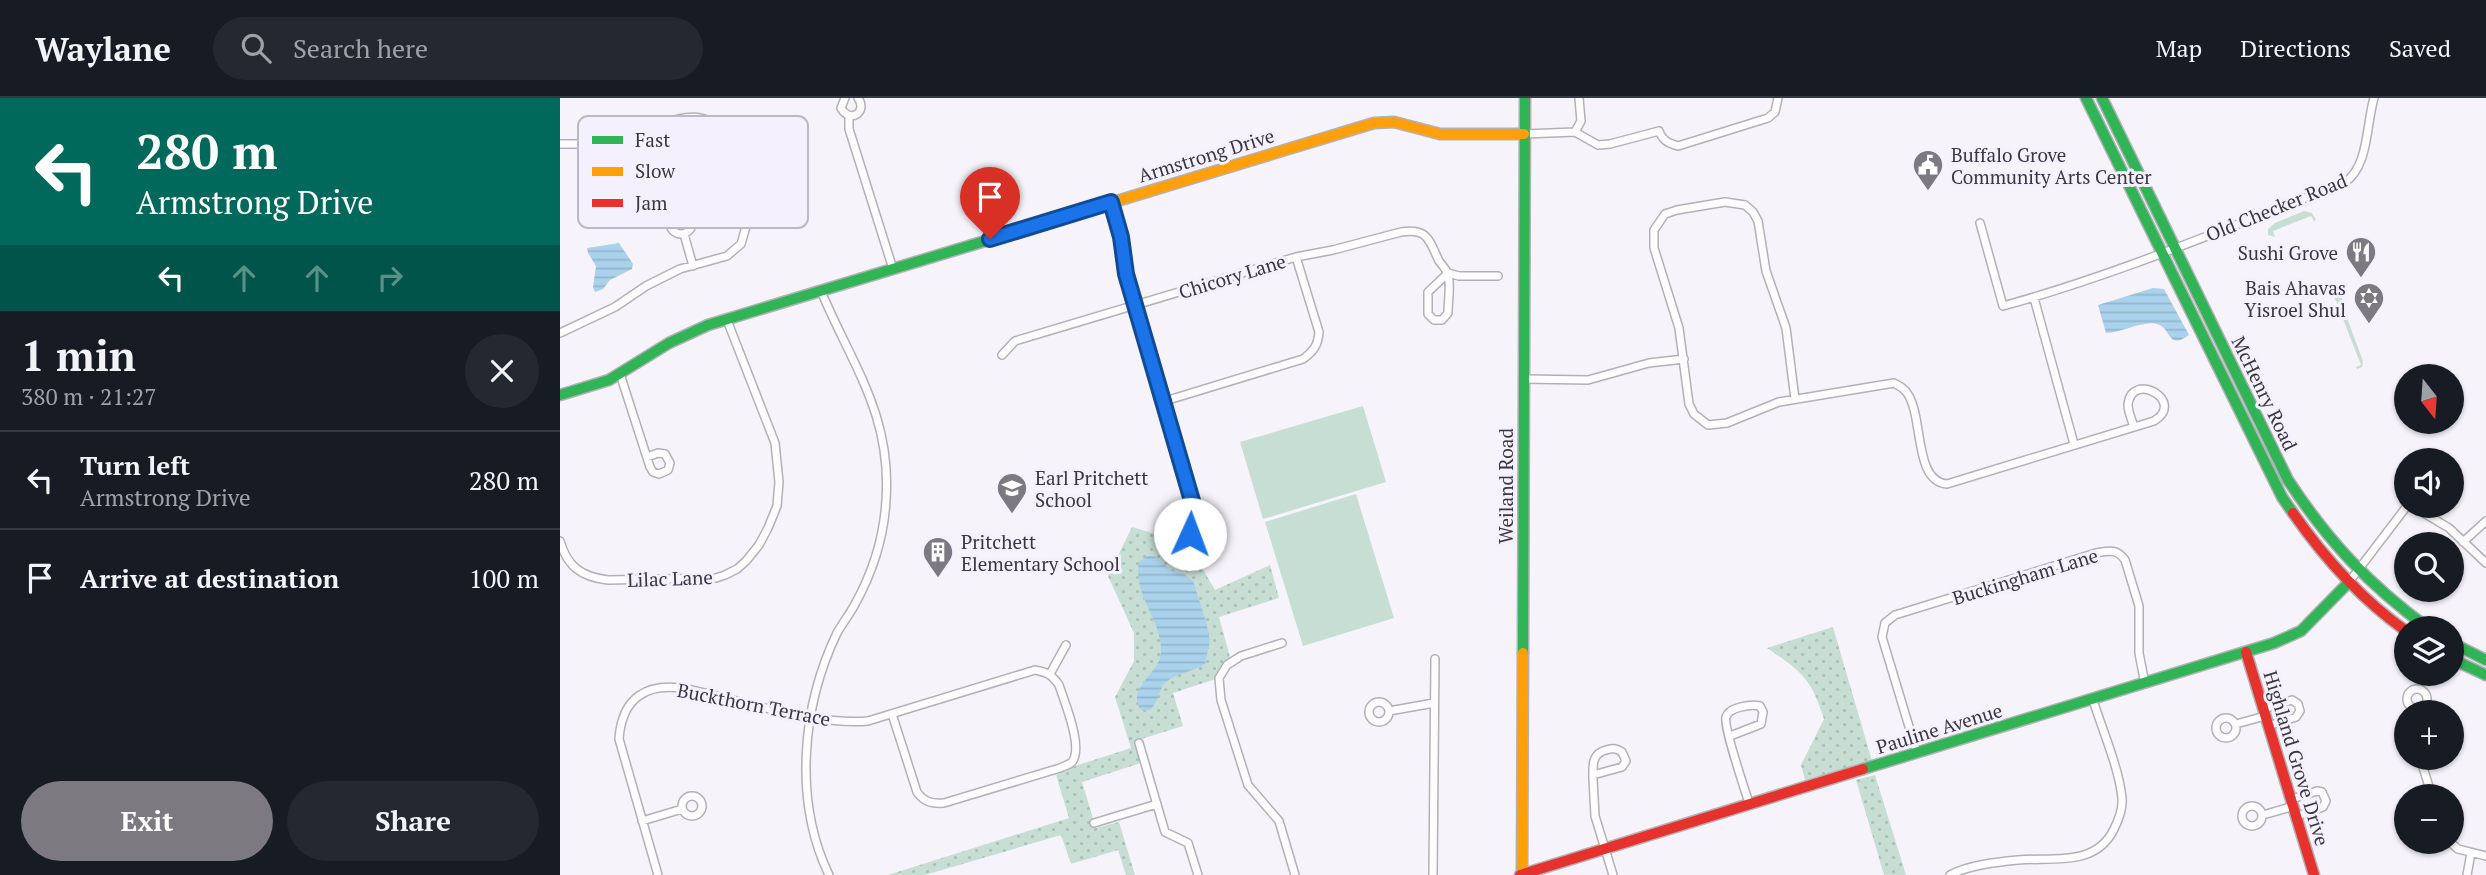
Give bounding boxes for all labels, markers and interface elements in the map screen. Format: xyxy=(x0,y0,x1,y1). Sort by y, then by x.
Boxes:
search box xyxy=(213,17,703,80)
text: Waylane xyxy=(35,27,171,70)
icon: search xyxy=(237,29,275,67)
text: Search here xyxy=(293,31,428,65)
text: Map xyxy=(2156,32,2202,64)
text: Directions xyxy=(2240,32,2351,64)
text: Saved xyxy=(2389,32,2451,64)
legend xyxy=(578,116,808,228)
text: 280 m xyxy=(136,118,278,183)
street label: Armstrong Drive xyxy=(1135,122,1277,188)
icon: left xyxy=(21,126,112,217)
text: Fast xyxy=(635,127,670,152)
place label: Buffalo Grove Community Arts Center xyxy=(1951,142,2152,189)
public building icon: Buffalo Grove Community Arts Center xyxy=(1911,148,1945,192)
text: Slow xyxy=(635,158,676,183)
pin xyxy=(960,167,1020,239)
street label: Old Checker Road xyxy=(2202,167,2351,247)
icon: arrive xyxy=(971,178,1009,216)
text: Armstrong Drive xyxy=(136,181,373,223)
text: Jam xyxy=(635,190,668,215)
restaurant icon: Sushi Grove xyxy=(2344,235,2378,279)
place label: Sushi Grove xyxy=(2238,240,2338,265)
street label: Chicory Lane xyxy=(1175,248,1289,304)
icon: left xyxy=(152,259,190,297)
icon: ahead xyxy=(225,259,263,297)
icon: ahead xyxy=(298,259,336,297)
icon: right xyxy=(371,259,409,297)
place label: Bais Ahavas Yisroel Shul xyxy=(2244,275,2346,322)
synagogue icon: Bais Ahavas Yisroel Shul xyxy=(2352,281,2386,325)
text: 1 min xyxy=(21,327,136,383)
street label: McHenry Road xyxy=(2227,332,2304,455)
button: close xyxy=(465,334,539,408)
north arrow xyxy=(2394,364,2464,434)
map controls xyxy=(2394,364,2464,854)
text: 380 m · 21:27 xyxy=(21,381,156,412)
street label: Weiland Road xyxy=(1493,428,1518,544)
text: Turn left xyxy=(80,448,190,482)
button: sound xyxy=(2394,448,2464,518)
icon: left xyxy=(21,461,59,499)
text: 280 m xyxy=(469,463,539,497)
place label: Earl Pritchett School xyxy=(1035,465,1148,512)
school or university icon: Earl Pritchett School xyxy=(995,471,1029,515)
text: Armstrong Drive xyxy=(80,482,251,513)
position arrow xyxy=(1153,497,1227,571)
place label: Pritchett Elementary School xyxy=(961,529,1120,576)
button: search xyxy=(2394,532,2464,602)
building icon: Pritchett Elementary School xyxy=(921,535,955,579)
street label: Buckingham Lane xyxy=(1949,542,2101,610)
icon: arrive xyxy=(21,559,59,597)
text: Arrive at destination xyxy=(80,561,339,595)
text: 100 m xyxy=(469,561,539,595)
street label: Lilac Lane xyxy=(627,564,713,592)
button: layers xyxy=(2394,616,2464,686)
street label: Highland Grove Drive xyxy=(2258,667,2336,849)
street label: Buckthorn Terrace xyxy=(675,677,833,731)
street label: Pauline Avenue xyxy=(1873,697,2005,759)
button: + xyxy=(2394,700,2464,770)
button: Exit xyxy=(21,781,273,861)
button: Share xyxy=(287,781,539,861)
button: − xyxy=(2394,784,2464,854)

